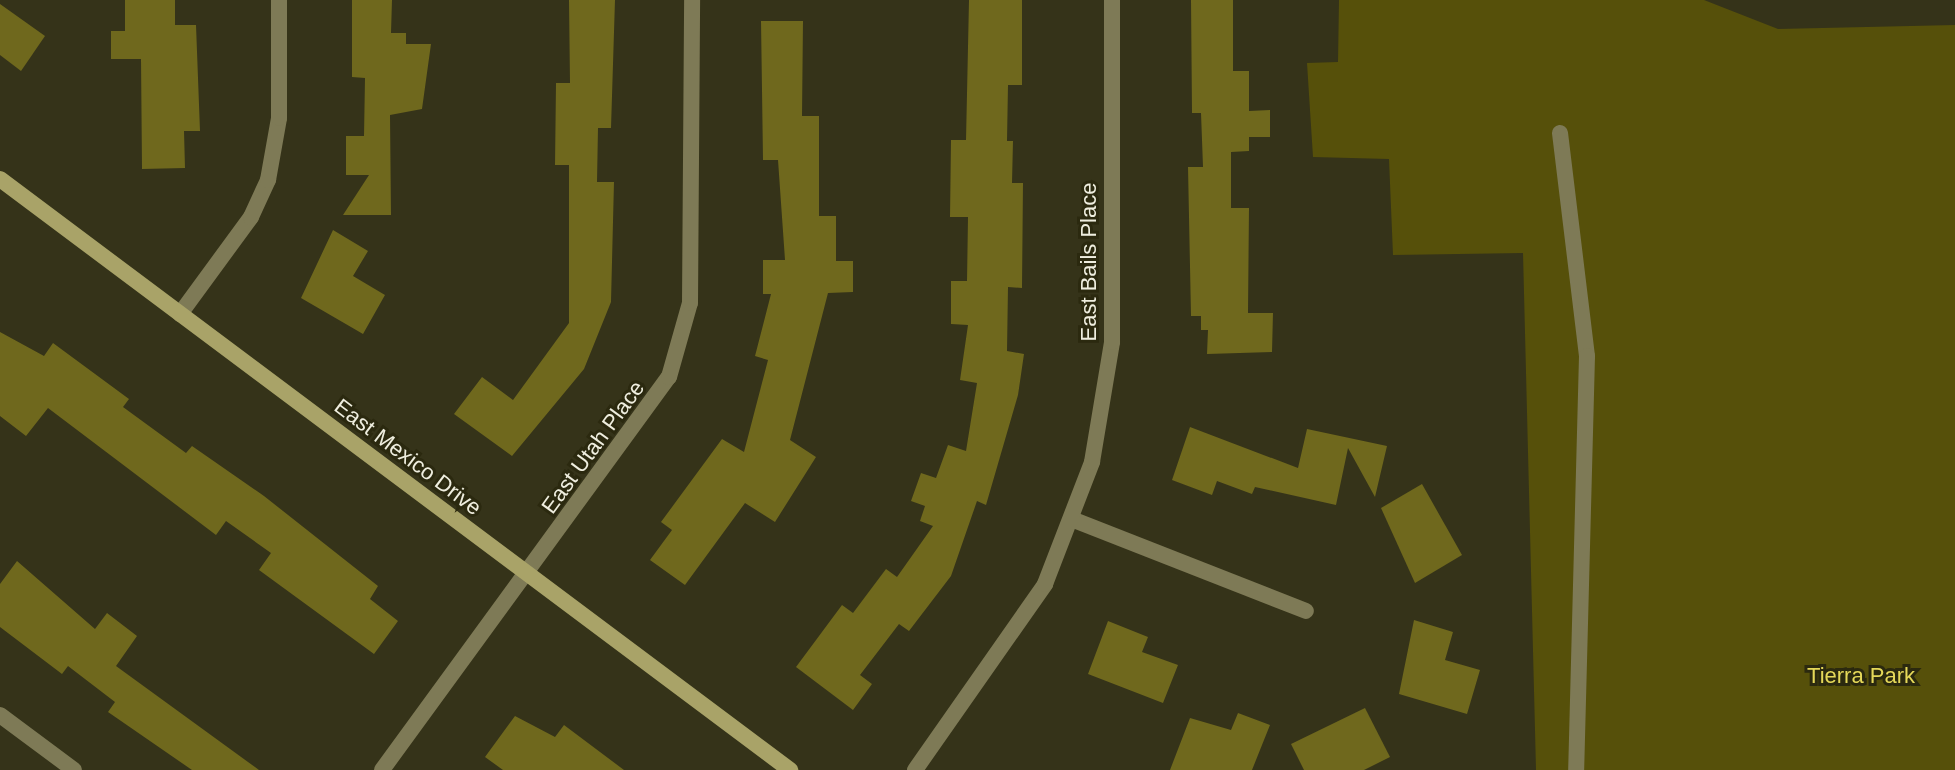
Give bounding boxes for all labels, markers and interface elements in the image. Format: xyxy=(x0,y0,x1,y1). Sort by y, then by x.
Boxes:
street label: East Bails Place xyxy=(1076,183,1102,341)
street label: East Utah Place xyxy=(536,375,650,519)
street label: East Mexico Drive xyxy=(329,393,487,521)
park label: Tierra Park xyxy=(1807,663,1915,689)

